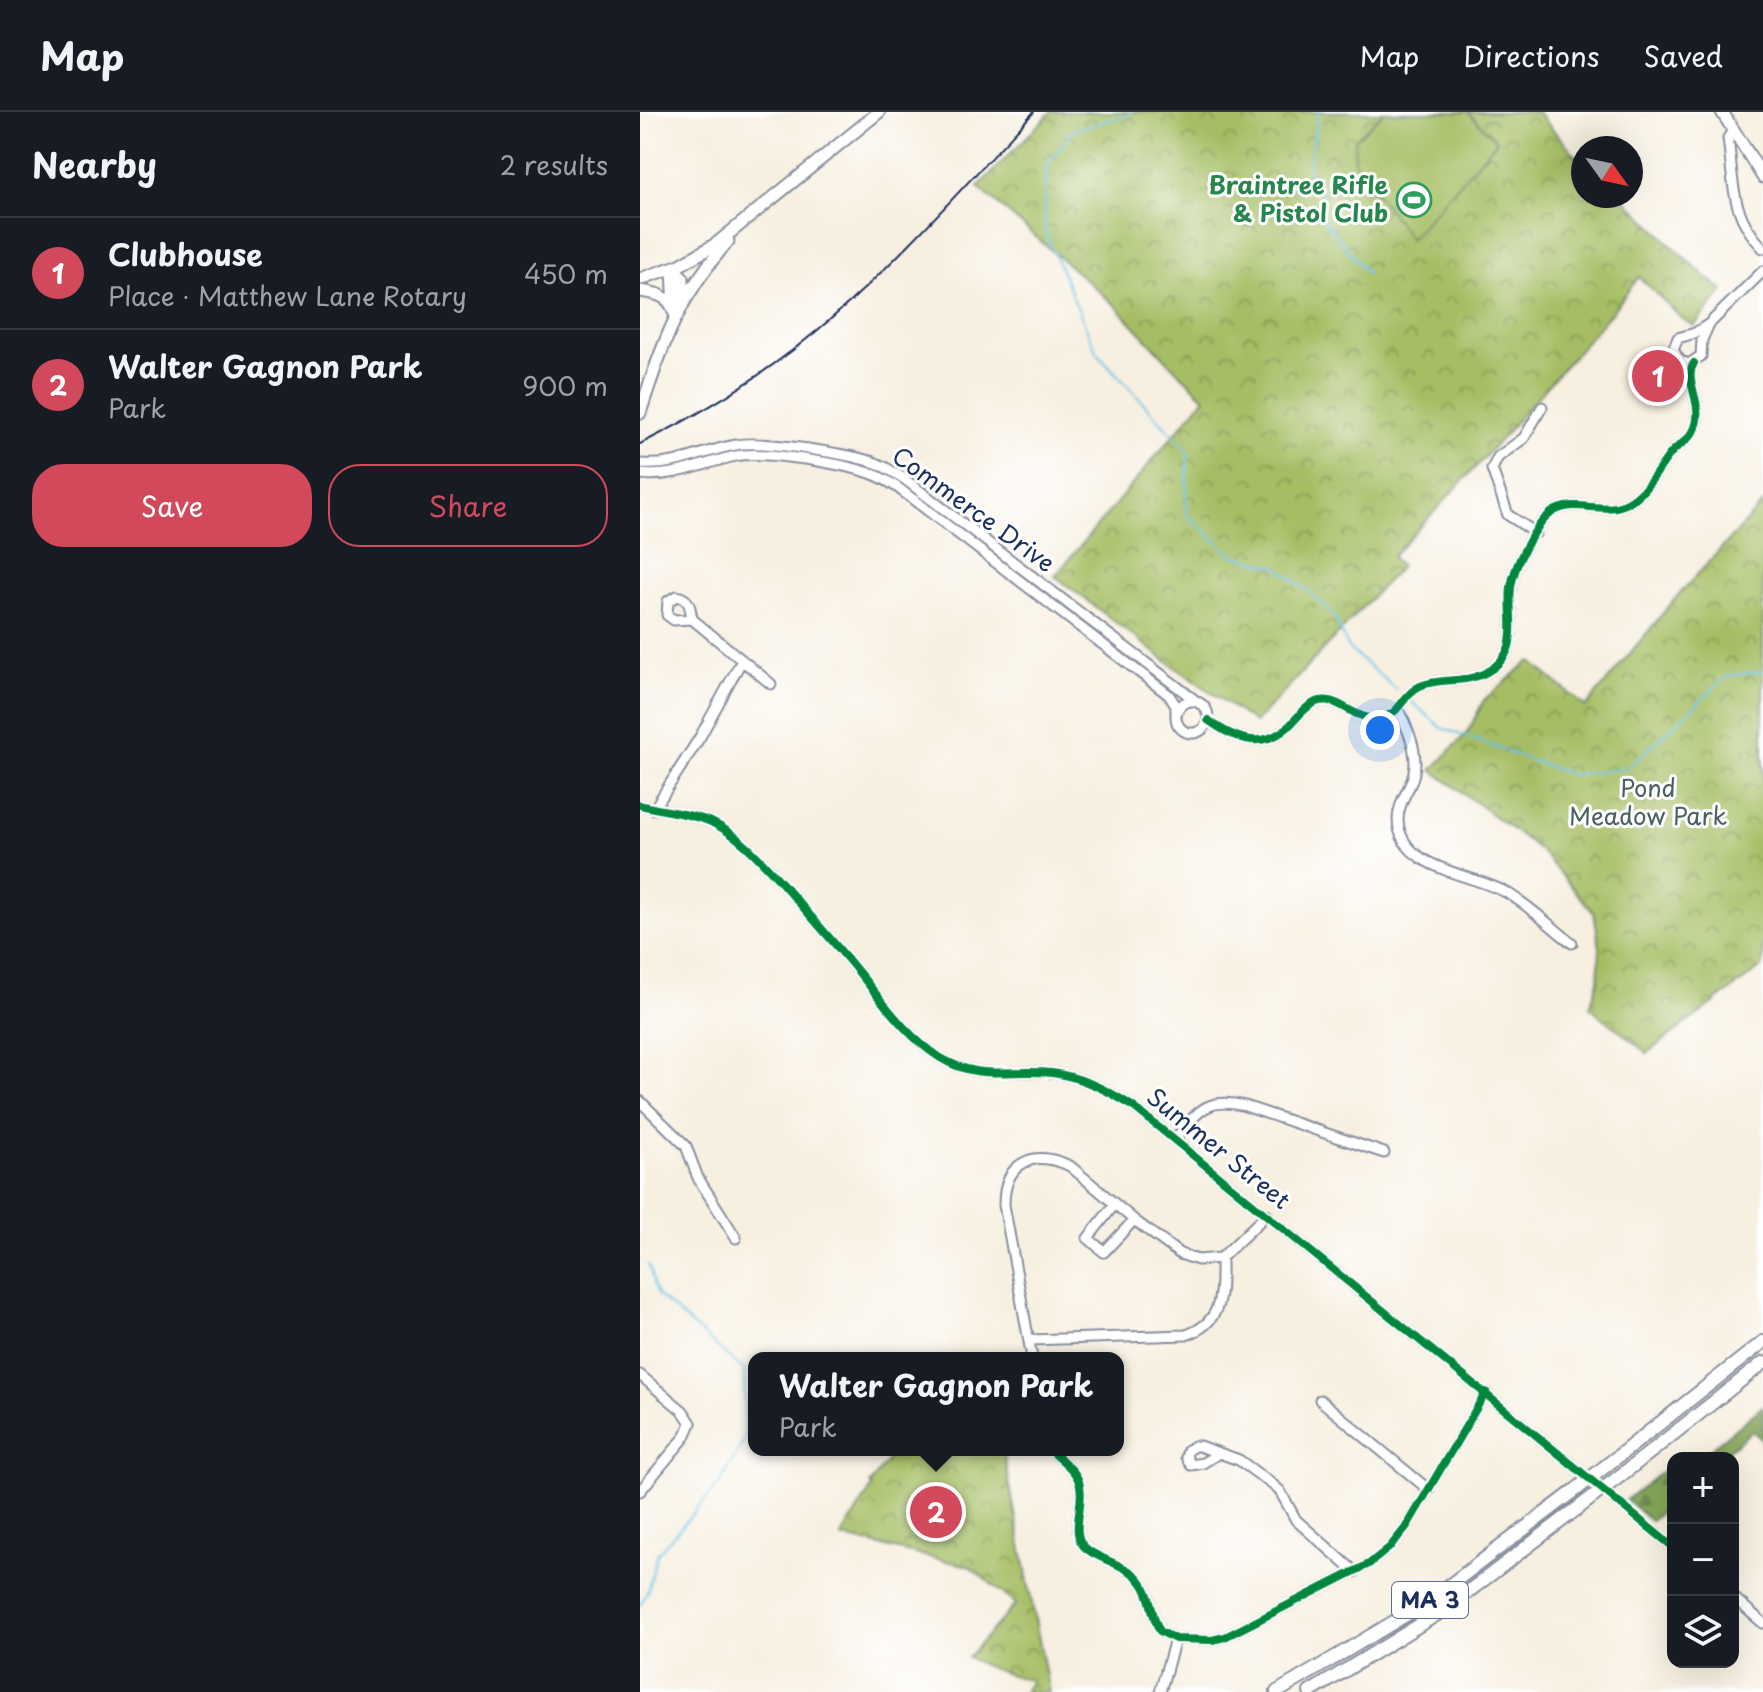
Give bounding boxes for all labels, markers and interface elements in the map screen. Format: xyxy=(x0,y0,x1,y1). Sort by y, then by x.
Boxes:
text: Map xyxy=(40,27,124,84)
text: Map xyxy=(1360,34,1419,77)
text: Directions xyxy=(1463,34,1600,77)
text: Saved xyxy=(1644,34,1723,77)
north arrow xyxy=(1571,136,1643,208)
text: Nearby xyxy=(32,138,157,190)
text: 2 results xyxy=(500,145,608,184)
place label: Braintree Rifle & Pistol Club xyxy=(1208,166,1388,230)
sports icon: Braintree Rifle & Pistol Club xyxy=(1395,181,1433,219)
text: Clubhouse xyxy=(108,231,263,276)
text: 1 xyxy=(52,254,64,293)
text: 450 m xyxy=(524,254,608,293)
text: Place · Matthew Lane Rotary xyxy=(108,276,467,315)
text: Walter Gagnon Park xyxy=(108,343,423,388)
pin: 1 xyxy=(1632,346,1684,406)
text: 2 xyxy=(49,366,67,405)
text: 900 m xyxy=(522,366,608,405)
text: Park xyxy=(108,388,166,427)
street label: Commerce Drive xyxy=(885,437,1063,580)
button: Save xyxy=(32,464,312,547)
button: Share xyxy=(328,464,608,547)
your location xyxy=(1360,710,1400,750)
park label: Pond Meadow Park xyxy=(1569,769,1727,833)
street label: Summer Street xyxy=(1140,1078,1299,1217)
popup xyxy=(748,1352,1124,1456)
text: Walter Gagnon Park xyxy=(779,1362,1093,1407)
text: Park xyxy=(779,1407,837,1446)
map controls xyxy=(1667,1452,1739,1668)
button: + xyxy=(1667,1452,1739,1524)
pin: 2 xyxy=(910,1482,962,1542)
button: − xyxy=(1667,1524,1739,1596)
road number: MA 3 xyxy=(1392,1582,1468,1618)
button: layers xyxy=(1667,1596,1739,1668)

